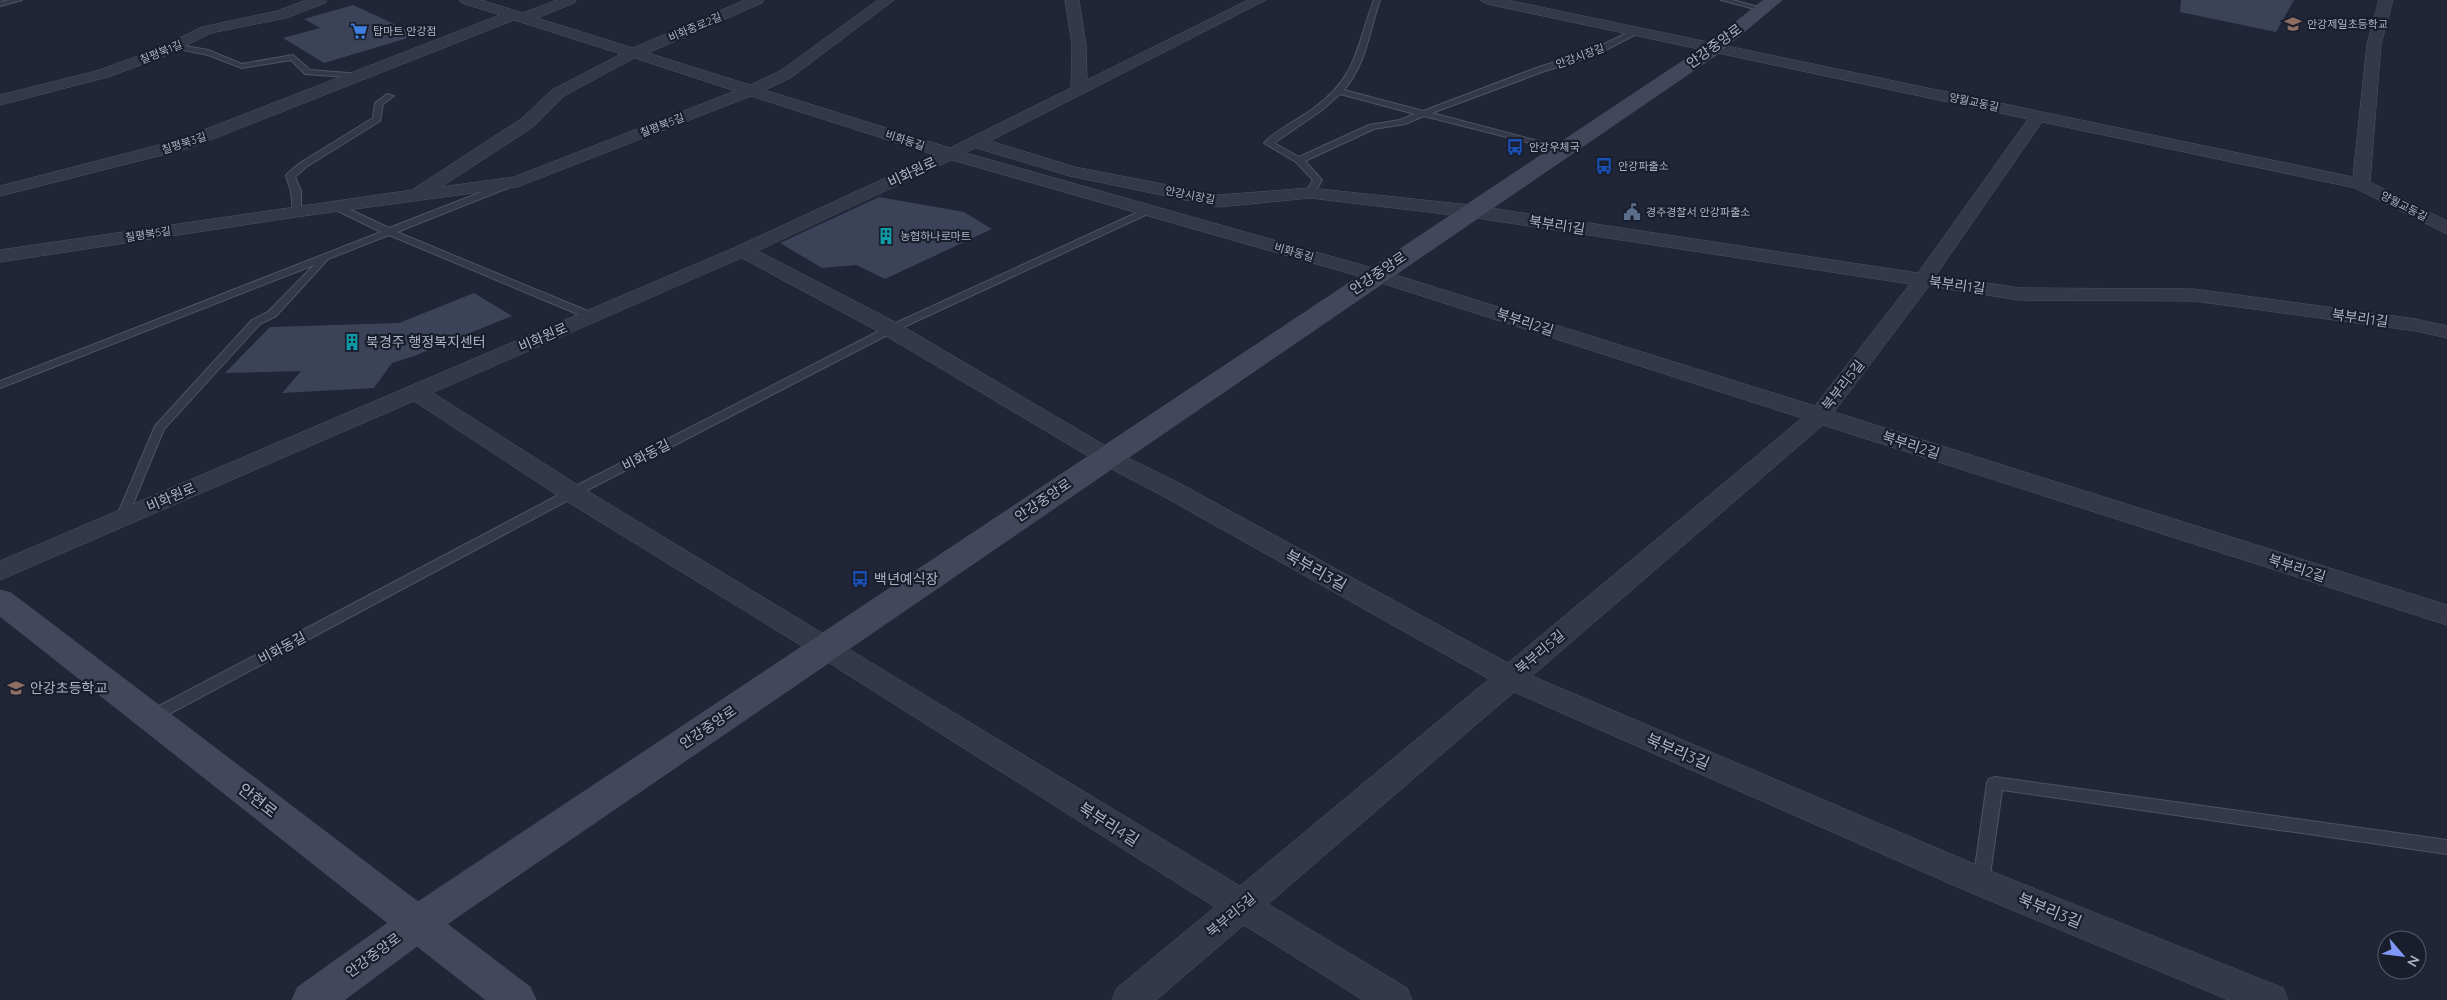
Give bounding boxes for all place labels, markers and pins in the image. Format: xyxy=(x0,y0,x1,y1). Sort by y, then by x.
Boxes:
school or university icon: 안강제일초등학교 xyxy=(2283,14,2303,34)
place label: 안강제일초등학교 xyxy=(2307,17,2388,31)
supermarket icon: 탑마트 안강점 xyxy=(349,21,369,41)
place label: 탑마트 안강점 xyxy=(373,24,437,38)
bus stop icon: 안강우체국 xyxy=(1505,137,1525,157)
place label: 안강우체국 xyxy=(1529,140,1580,154)
bus stop icon: 안강파출소 xyxy=(1594,156,1614,176)
place label: 안강파출소 xyxy=(1618,159,1669,173)
public building icon: 경주경찰서 안강파출소 xyxy=(1622,202,1642,222)
place label: 경주경찰서 안강파출소 xyxy=(1646,205,1750,219)
building icon: 농협하나로마트 xyxy=(876,226,896,246)
place label: 농협하나로마트 xyxy=(900,229,971,243)
building icon: 북경주 행정복지센터 xyxy=(342,332,362,352)
place label: 북경주 행정복지센터 xyxy=(366,333,486,351)
bus stop icon: 백년예식장 xyxy=(850,569,870,589)
place label: 백년예식장 xyxy=(874,570,939,588)
school or university icon: 안강초등학교 xyxy=(6,678,26,698)
place label: 안강초등학교 xyxy=(30,679,107,697)

